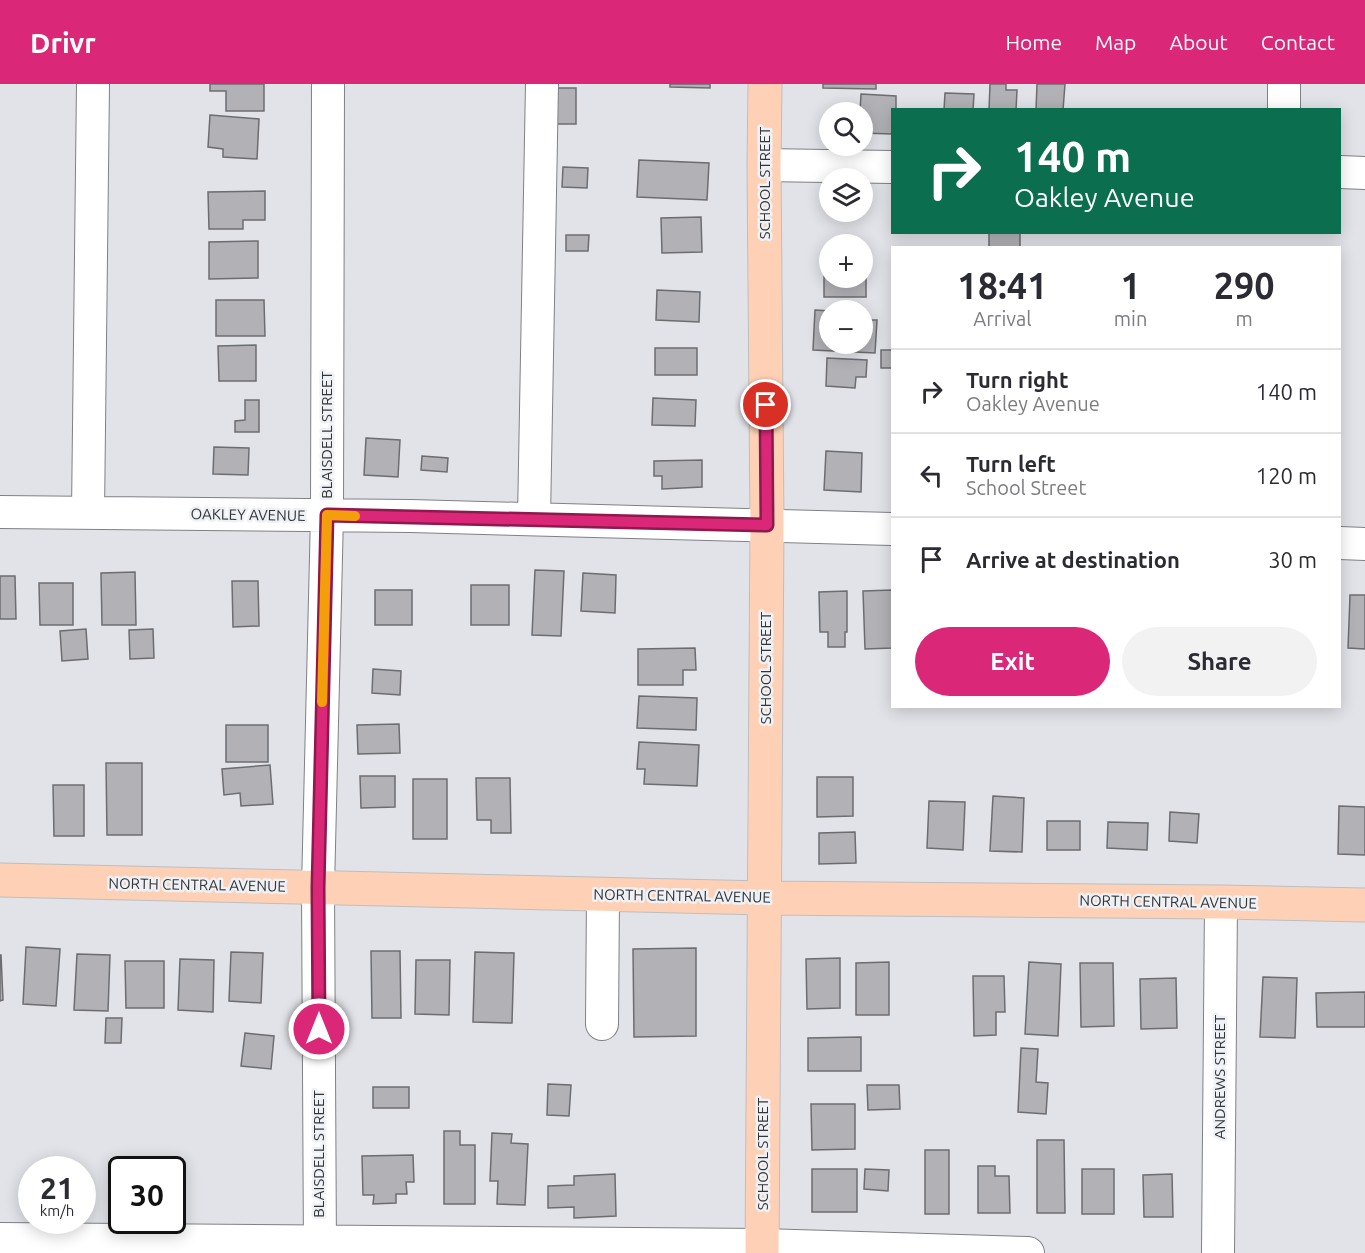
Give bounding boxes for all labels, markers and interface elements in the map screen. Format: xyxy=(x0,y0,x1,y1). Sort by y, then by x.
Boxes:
text: Drivr xyxy=(30,27,96,58)
text: Home xyxy=(1005,30,1062,54)
text: Map xyxy=(1095,30,1136,54)
text: About xyxy=(1169,30,1228,54)
text: Contact xyxy=(1261,30,1335,54)
map controls xyxy=(819,102,873,354)
button: search xyxy=(819,102,873,156)
street label: SCHOOL STREET xyxy=(756,126,773,239)
icon: right xyxy=(915,132,993,210)
text: 140 m xyxy=(1014,133,1131,180)
button: layers xyxy=(819,168,873,222)
text: Oakley Avenue xyxy=(1014,182,1195,212)
button: + xyxy=(819,234,873,288)
text: 18:41 xyxy=(957,265,1047,306)
text: 1 xyxy=(1120,265,1141,306)
text: 290 xyxy=(1214,265,1275,306)
button: − xyxy=(819,300,873,354)
text: Arrival xyxy=(973,307,1032,330)
text: min xyxy=(1114,307,1147,330)
text: m xyxy=(1236,307,1253,330)
text: Turn right xyxy=(966,367,1068,392)
street label: BLAISDELL STREET xyxy=(318,371,335,499)
icon: right xyxy=(915,375,948,408)
pin xyxy=(740,379,791,430)
text: 140 m xyxy=(1256,379,1317,404)
icon: arrive xyxy=(749,388,782,421)
text: Oakley Avenue xyxy=(966,392,1100,415)
text: Turn left xyxy=(966,451,1056,476)
icon: left xyxy=(915,459,948,492)
text: 120 m xyxy=(1256,463,1317,488)
text: School Street xyxy=(966,476,1086,499)
street label: OAKLEY AVENUE xyxy=(190,505,306,524)
icon: arrive xyxy=(915,543,948,576)
text: Arrive at destination xyxy=(966,547,1180,572)
text: 30 m xyxy=(1268,547,1317,572)
street label: SCHOOL STREET xyxy=(757,611,774,724)
button: Exit xyxy=(915,627,1110,696)
button: Share xyxy=(1122,627,1317,696)
street label: NORTH CENTRAL AVENUE xyxy=(108,874,286,895)
street label: NORTH CENTRAL AVENUE xyxy=(593,885,771,906)
street label: NORTH CENTRAL AVENUE xyxy=(1079,891,1257,912)
position arrow xyxy=(287,997,351,1061)
street label: ANDREWS STREET xyxy=(1211,1014,1228,1139)
street label: BLAISDELL STREET xyxy=(310,1090,327,1218)
street label: SCHOOL STREET xyxy=(754,1097,771,1210)
speed limit sign: 30 xyxy=(108,1156,186,1234)
text: 21 xyxy=(40,1171,74,1205)
text: km/h xyxy=(40,1202,74,1219)

